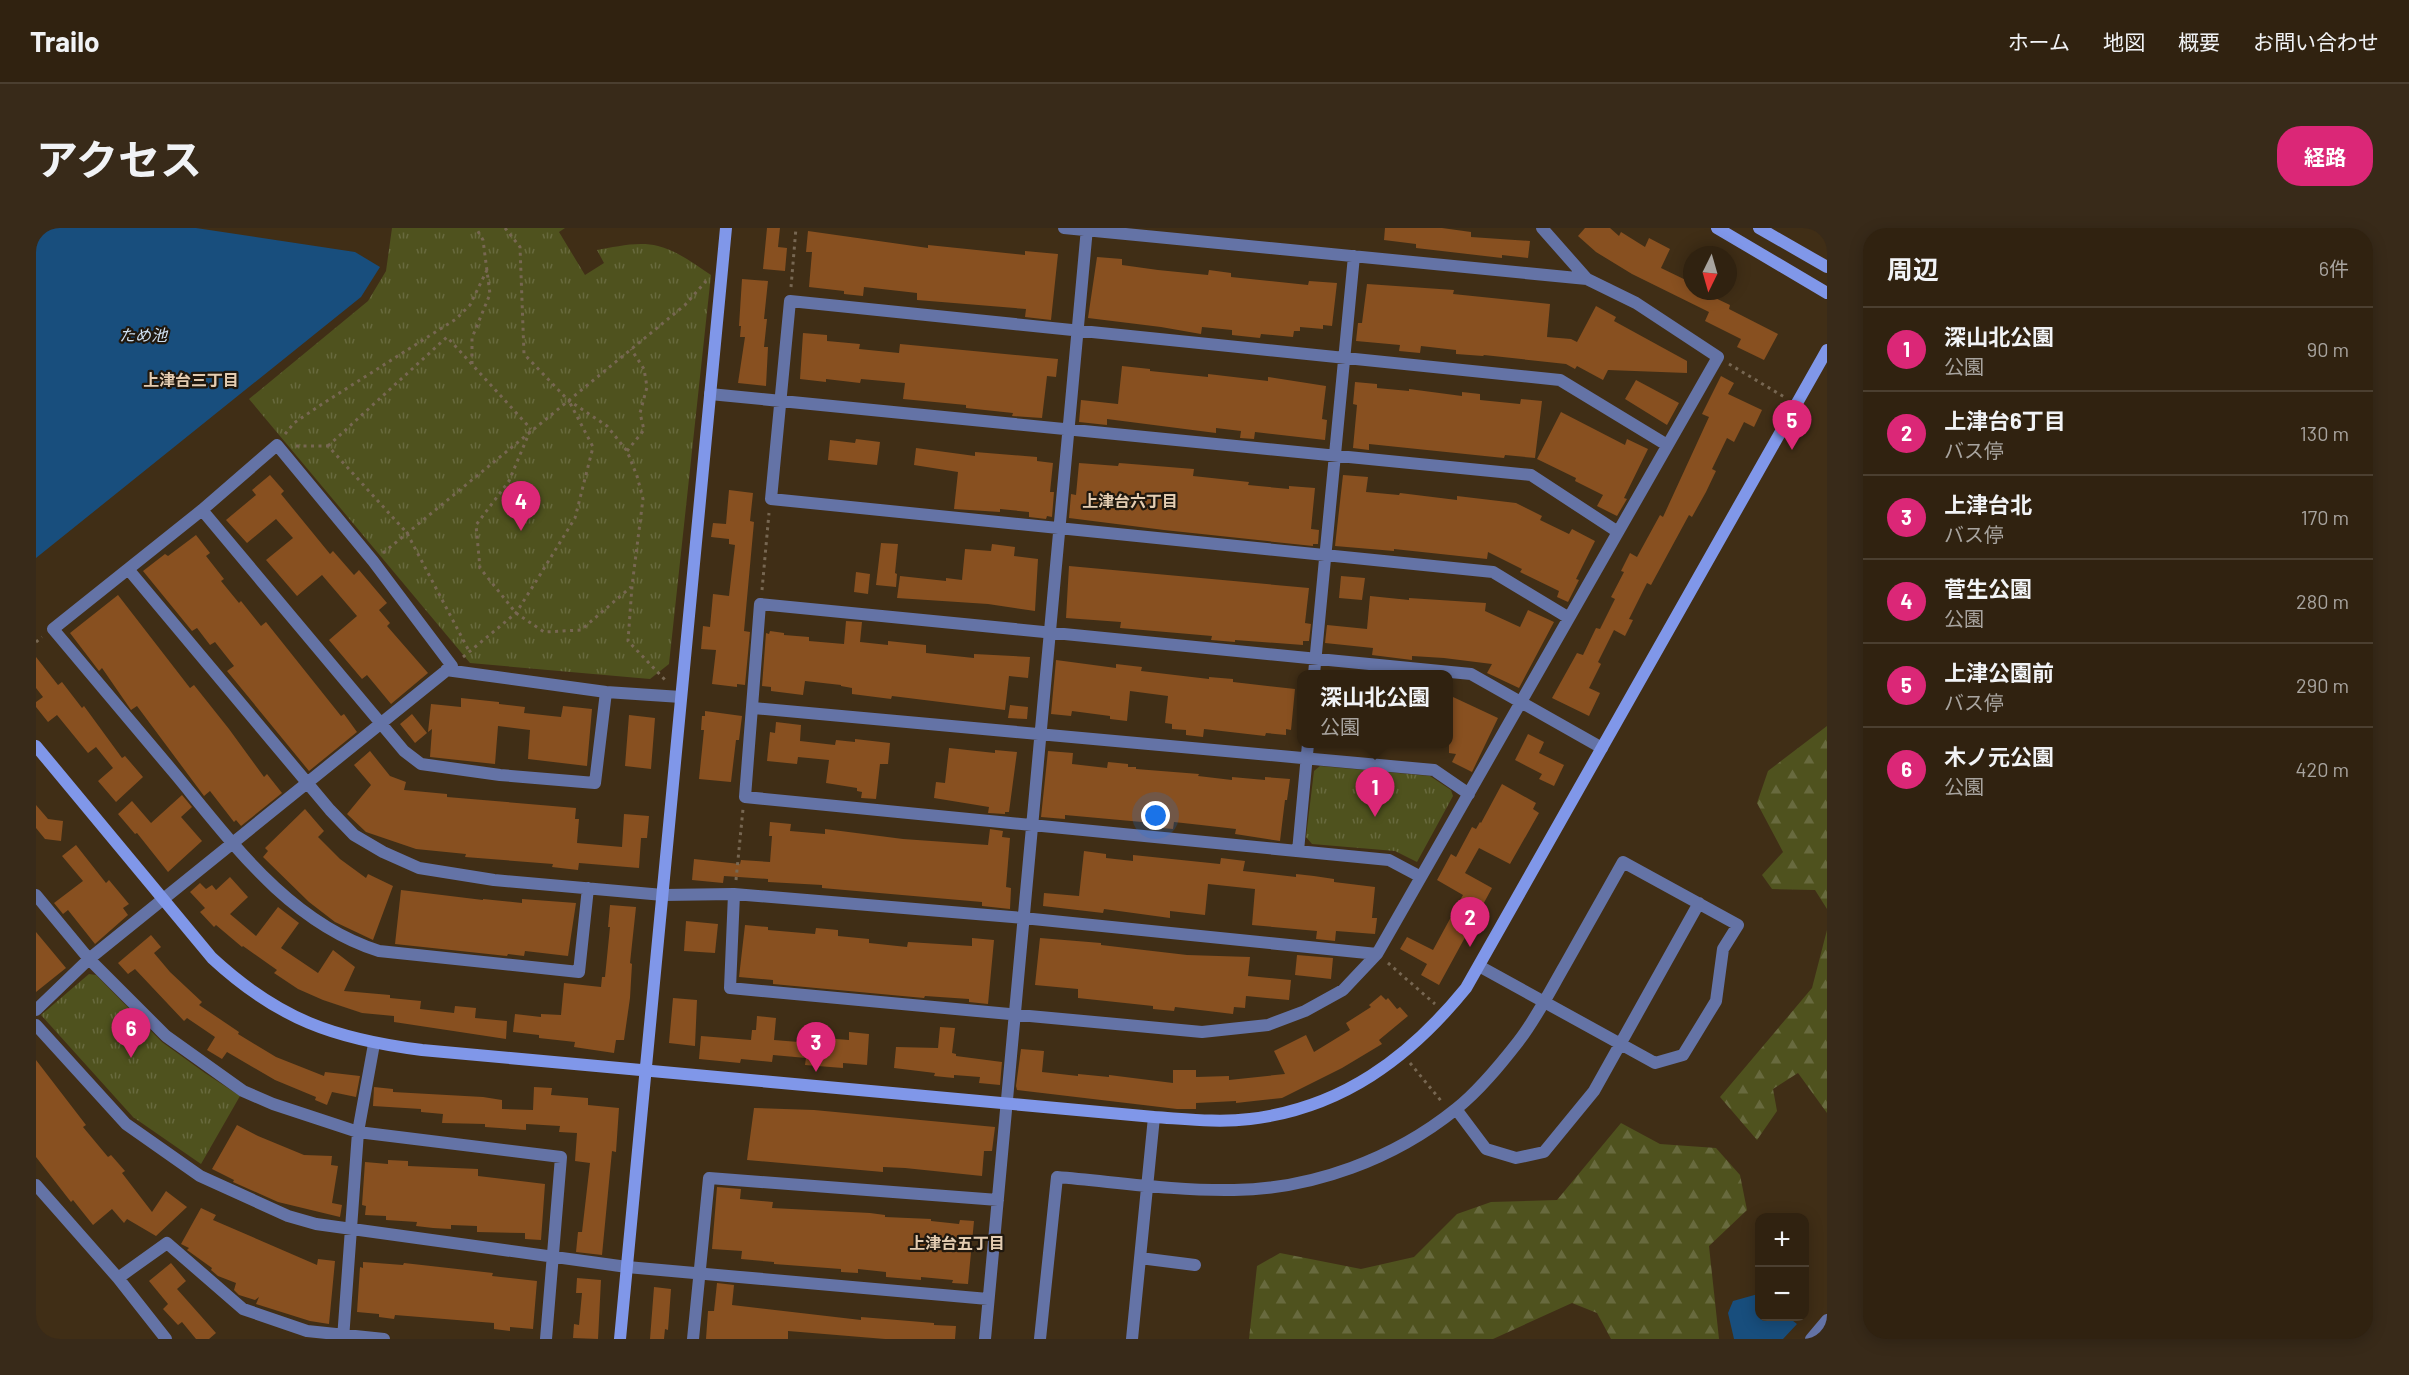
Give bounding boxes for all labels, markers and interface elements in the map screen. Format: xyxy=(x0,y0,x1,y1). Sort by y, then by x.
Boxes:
text: Trailo xyxy=(30,24,100,58)
text: ホーム xyxy=(2008,29,2070,54)
text: 地図 xyxy=(2103,29,2145,54)
text: 概要 xyxy=(2178,29,2220,54)
text: お問い合わせ xyxy=(2253,29,2379,54)
button: 経路 xyxy=(2277,126,2373,186)
text: アクセス xyxy=(36,133,202,183)
north arrow xyxy=(1683,246,1737,300)
text: 周辺 xyxy=(1887,253,1939,284)
text: 6件 xyxy=(2319,256,2349,280)
text: 深山北公園 xyxy=(1944,323,2054,349)
water label: ため池 xyxy=(119,325,169,344)
text: 1 xyxy=(1903,337,1910,361)
text: 90 m xyxy=(2307,337,2349,361)
text: 公園 xyxy=(1944,354,1984,378)
district label: 上津台三丁目 xyxy=(143,370,239,389)
pin: 5 xyxy=(1772,400,1812,450)
text: 上津台6丁目 xyxy=(1944,407,2066,433)
text: 2 xyxy=(1901,421,1912,445)
text: 130 m xyxy=(2300,421,2349,445)
text: バス停 xyxy=(1944,438,2004,462)
pin: 4 xyxy=(502,482,540,531)
district label: 上津台六丁目 xyxy=(1082,491,1178,510)
text: 上津台北 xyxy=(1944,491,2032,517)
text: 3 xyxy=(1901,505,1912,529)
text: 170 m xyxy=(2301,505,2349,529)
text: バス停 xyxy=(1944,522,2004,546)
text: 菅生公園 xyxy=(1944,575,2032,601)
text: 4 xyxy=(1900,589,1913,613)
text: 280 m xyxy=(2296,589,2349,613)
text: 公園 xyxy=(1944,606,1984,630)
text: 上津公園前 xyxy=(1944,659,2054,685)
popup xyxy=(1297,670,1453,748)
text: 5 xyxy=(1901,673,1912,697)
text: 290 m xyxy=(2296,673,2349,697)
text: 深山北公園 xyxy=(1320,683,1430,709)
text: バス停 xyxy=(1944,690,2004,714)
text: 公園 xyxy=(1320,714,1360,738)
text: 木ノ元公園 xyxy=(1944,743,2054,769)
text: 6 xyxy=(1901,757,1912,781)
text: 420 m xyxy=(2295,757,2349,781)
pin: 1 xyxy=(1356,768,1394,817)
text: 公園 xyxy=(1944,774,1984,798)
your location xyxy=(1141,801,1170,830)
pin: 2 xyxy=(1450,898,1490,947)
pin: 6 xyxy=(112,1008,151,1058)
pin: 3 xyxy=(796,1022,836,1072)
map controls xyxy=(1755,1213,1809,1321)
button: + xyxy=(1755,1213,1809,1267)
district label: 上津台五丁目 xyxy=(909,1233,1005,1252)
button: − xyxy=(1755,1267,1809,1321)

